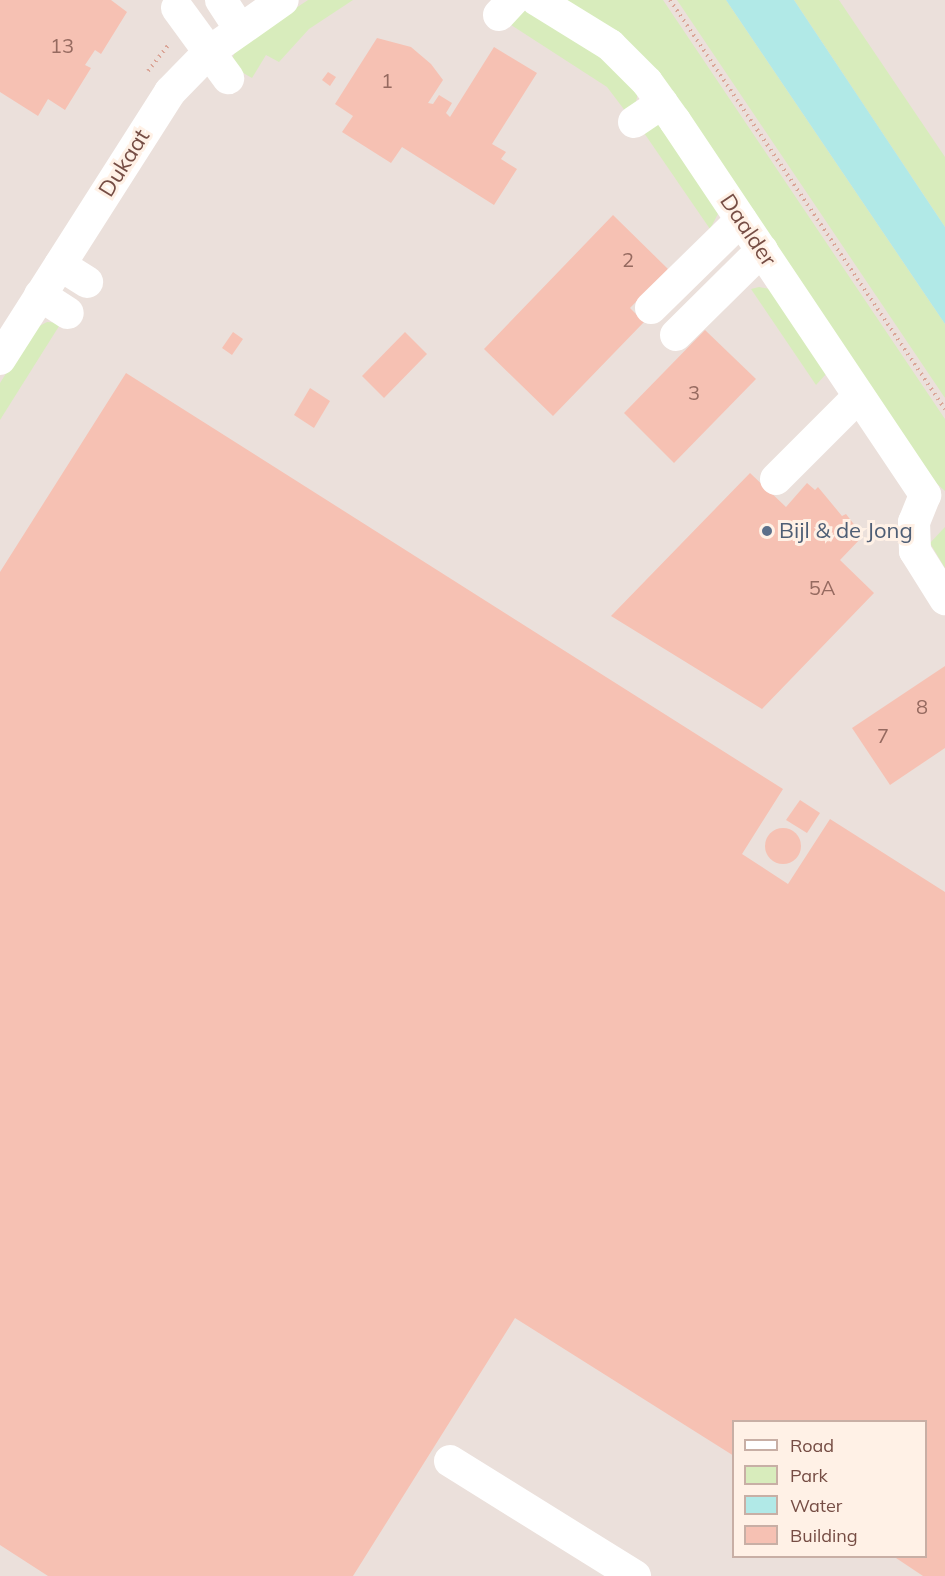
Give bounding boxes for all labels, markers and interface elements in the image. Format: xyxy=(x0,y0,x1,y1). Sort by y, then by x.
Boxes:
house number: 13 xyxy=(50,33,74,57)
house number: 1 xyxy=(381,68,393,92)
street label: Dukaat xyxy=(93,124,155,202)
street label: Daalder xyxy=(714,189,782,271)
house number: 2 xyxy=(622,247,634,271)
house number: 3 xyxy=(688,380,700,404)
place label: Bijl & de Jong xyxy=(779,518,913,544)
marker: Bijl & de Jong xyxy=(760,524,774,538)
house number: 5A xyxy=(809,575,835,599)
house number: 8 xyxy=(916,694,928,718)
house number: 7 xyxy=(877,723,889,747)
legend xyxy=(732,1420,927,1558)
text: Road xyxy=(790,1434,834,1457)
text: Park xyxy=(790,1464,828,1487)
text: Water xyxy=(790,1494,842,1517)
text: Building xyxy=(790,1524,858,1547)

